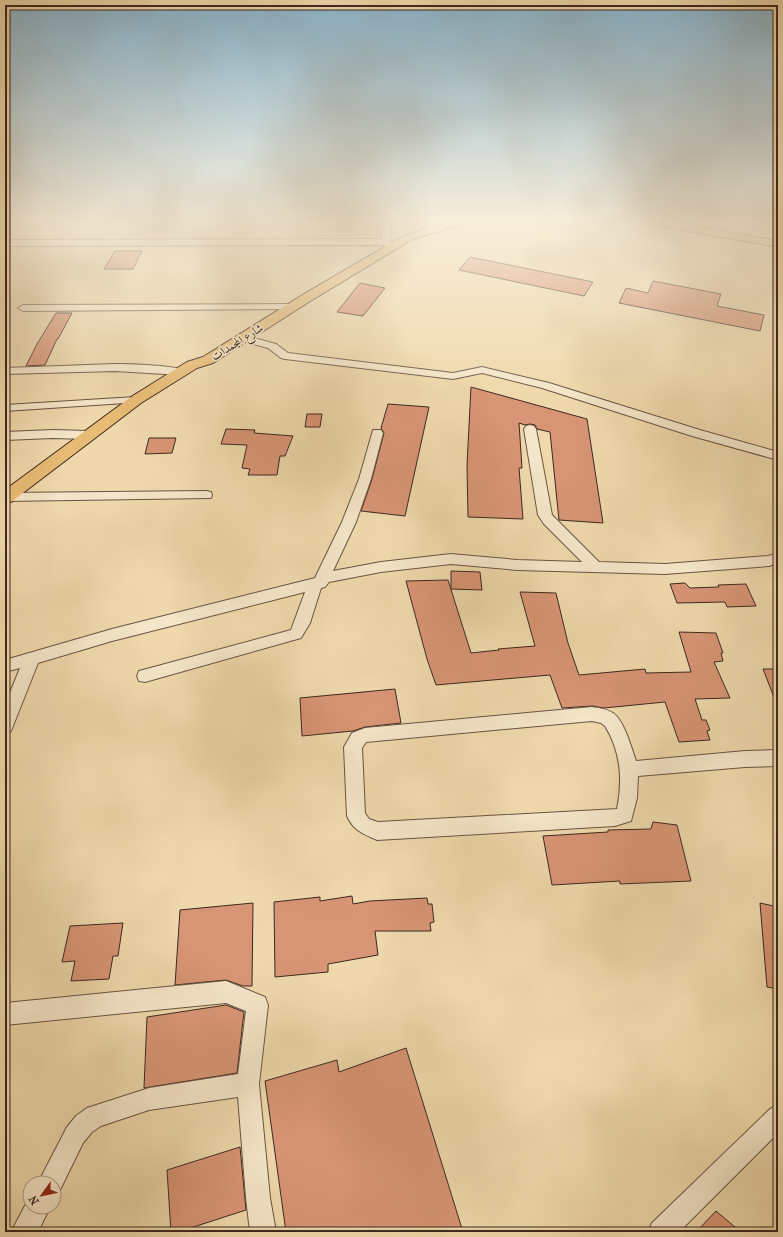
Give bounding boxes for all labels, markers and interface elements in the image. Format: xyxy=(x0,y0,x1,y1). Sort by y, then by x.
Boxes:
street label: شارع المجمدات xyxy=(208,320,268,367)
north arrow xyxy=(22,1175,62,1215)
text: N xyxy=(26,1193,42,1207)

